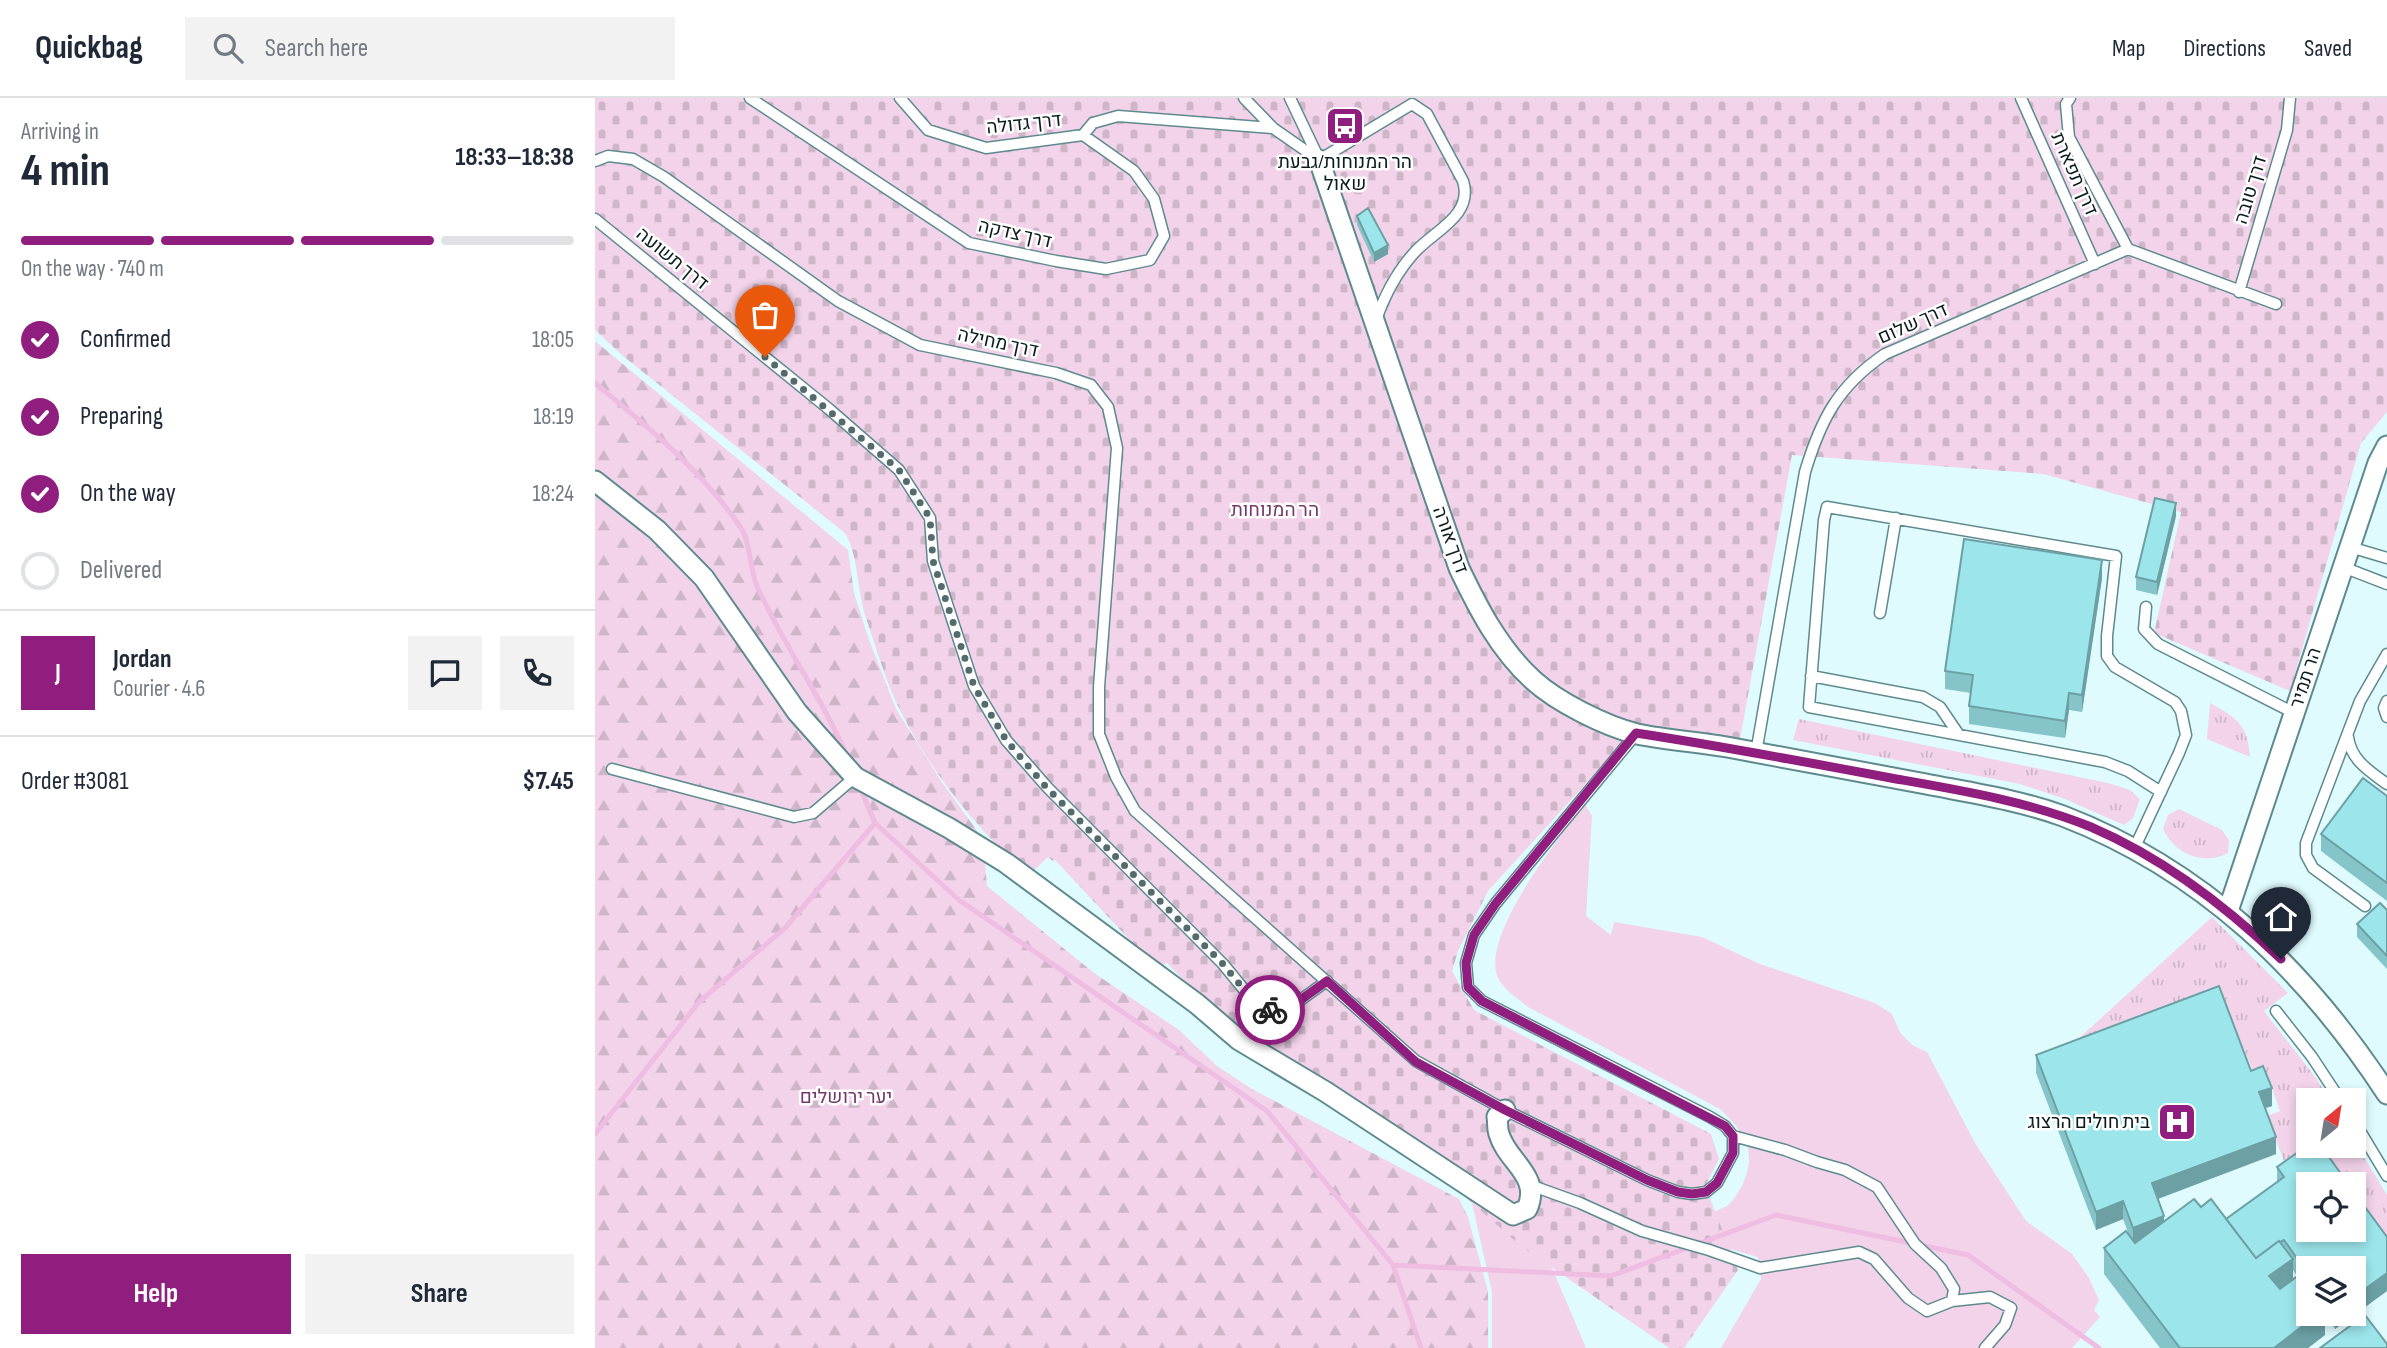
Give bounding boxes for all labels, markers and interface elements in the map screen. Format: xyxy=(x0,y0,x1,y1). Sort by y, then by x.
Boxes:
search box xyxy=(185,17,675,80)
text: Quickbag xyxy=(35,28,143,68)
icon: search xyxy=(209,29,247,67)
text: Search here xyxy=(265,33,368,64)
text: Map xyxy=(2112,34,2145,63)
text: Directions xyxy=(2183,34,2266,63)
text: Saved xyxy=(2304,34,2352,63)
bus stop icon: הר המנוחות/גבעת שאול xyxy=(1324,105,1366,147)
street label: דרך גדולה xyxy=(985,109,1063,139)
text: Arriving in xyxy=(21,118,99,146)
street label: דרך תפארת xyxy=(2045,129,2103,219)
text: 18:33–18:38 xyxy=(455,142,574,173)
text: 4 min xyxy=(21,144,110,199)
place label: הר המנוחות/גבעת שאול xyxy=(1278,151,1412,196)
street label: דרך טובה xyxy=(2230,153,2272,227)
street label: דרך צדקה xyxy=(976,214,1054,254)
street label: דרך תשועה xyxy=(631,223,713,295)
text: On the way · 740 m xyxy=(21,255,164,283)
pin xyxy=(735,285,795,357)
icon: bag xyxy=(746,296,784,334)
street label: דרך שלום xyxy=(1874,298,1952,350)
icon: check xyxy=(21,321,59,359)
street label: דרך מחילה xyxy=(956,323,1041,363)
text: Confirmed xyxy=(80,324,171,355)
text: 18:05 xyxy=(532,326,574,354)
icon: check xyxy=(21,398,59,436)
text: Preparing xyxy=(80,401,163,432)
text: 18:19 xyxy=(533,403,574,431)
icon: check xyxy=(21,475,59,513)
text: On the way xyxy=(80,478,176,509)
text: 18:24 xyxy=(533,480,574,508)
park label: הר המנוחות xyxy=(1231,499,1319,522)
street label: דרך אורה xyxy=(1427,503,1473,577)
text: Delivered xyxy=(80,555,162,586)
button: chat xyxy=(408,636,482,710)
button: phone xyxy=(500,636,574,710)
text: Jordan xyxy=(113,644,171,675)
street label: הר תמיר xyxy=(2285,645,2327,711)
text: J xyxy=(55,658,61,689)
text: Courier · 4.6 xyxy=(113,675,205,703)
text: Order #3081 xyxy=(21,766,129,797)
text: $7.45 xyxy=(522,766,574,797)
pin xyxy=(2251,887,2311,959)
icon: home xyxy=(2262,898,2300,936)
courier xyxy=(1235,975,1305,1045)
icon: bike xyxy=(1251,991,1289,1029)
park label: יער ירושלים xyxy=(800,1086,892,1109)
north arrow xyxy=(2296,1088,2366,1158)
map controls xyxy=(2296,1088,2366,1326)
hospital icon: בית חולים הרצוג xyxy=(2156,1101,2198,1143)
place label: בית חולים הרצוג xyxy=(2028,1111,2150,1134)
button: locate xyxy=(2296,1172,2366,1242)
button: Help xyxy=(21,1254,291,1334)
button: Share xyxy=(305,1254,574,1334)
button: layers xyxy=(2296,1256,2366,1326)

